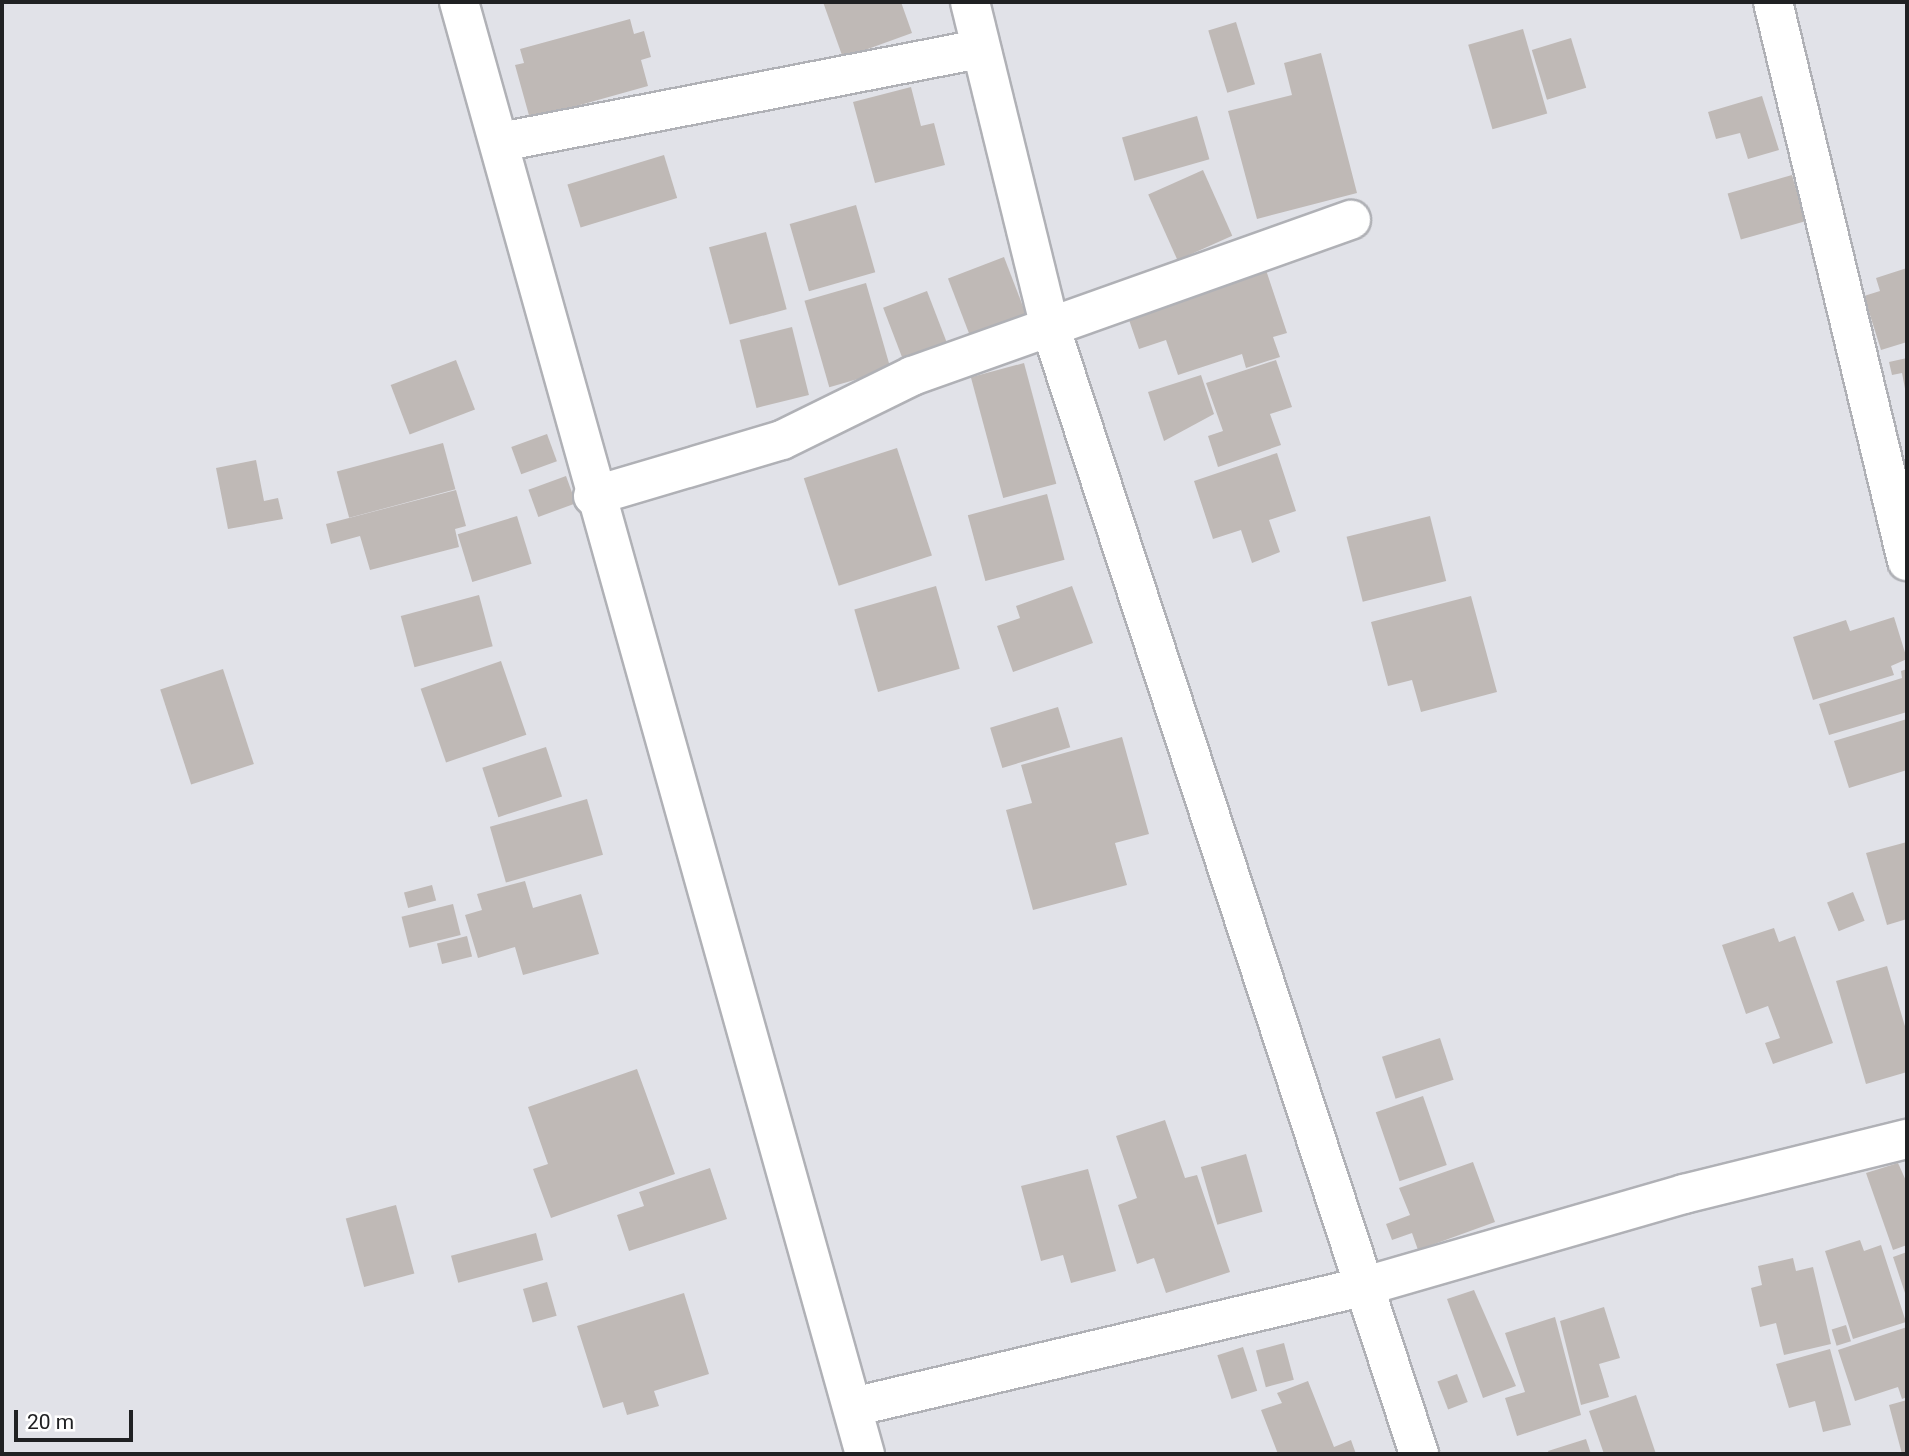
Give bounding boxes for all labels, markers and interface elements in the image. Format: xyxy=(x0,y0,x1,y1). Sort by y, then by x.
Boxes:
scale bar xyxy=(18,1396,136,1440)
text: 20 m xyxy=(27,1410,74,1434)

